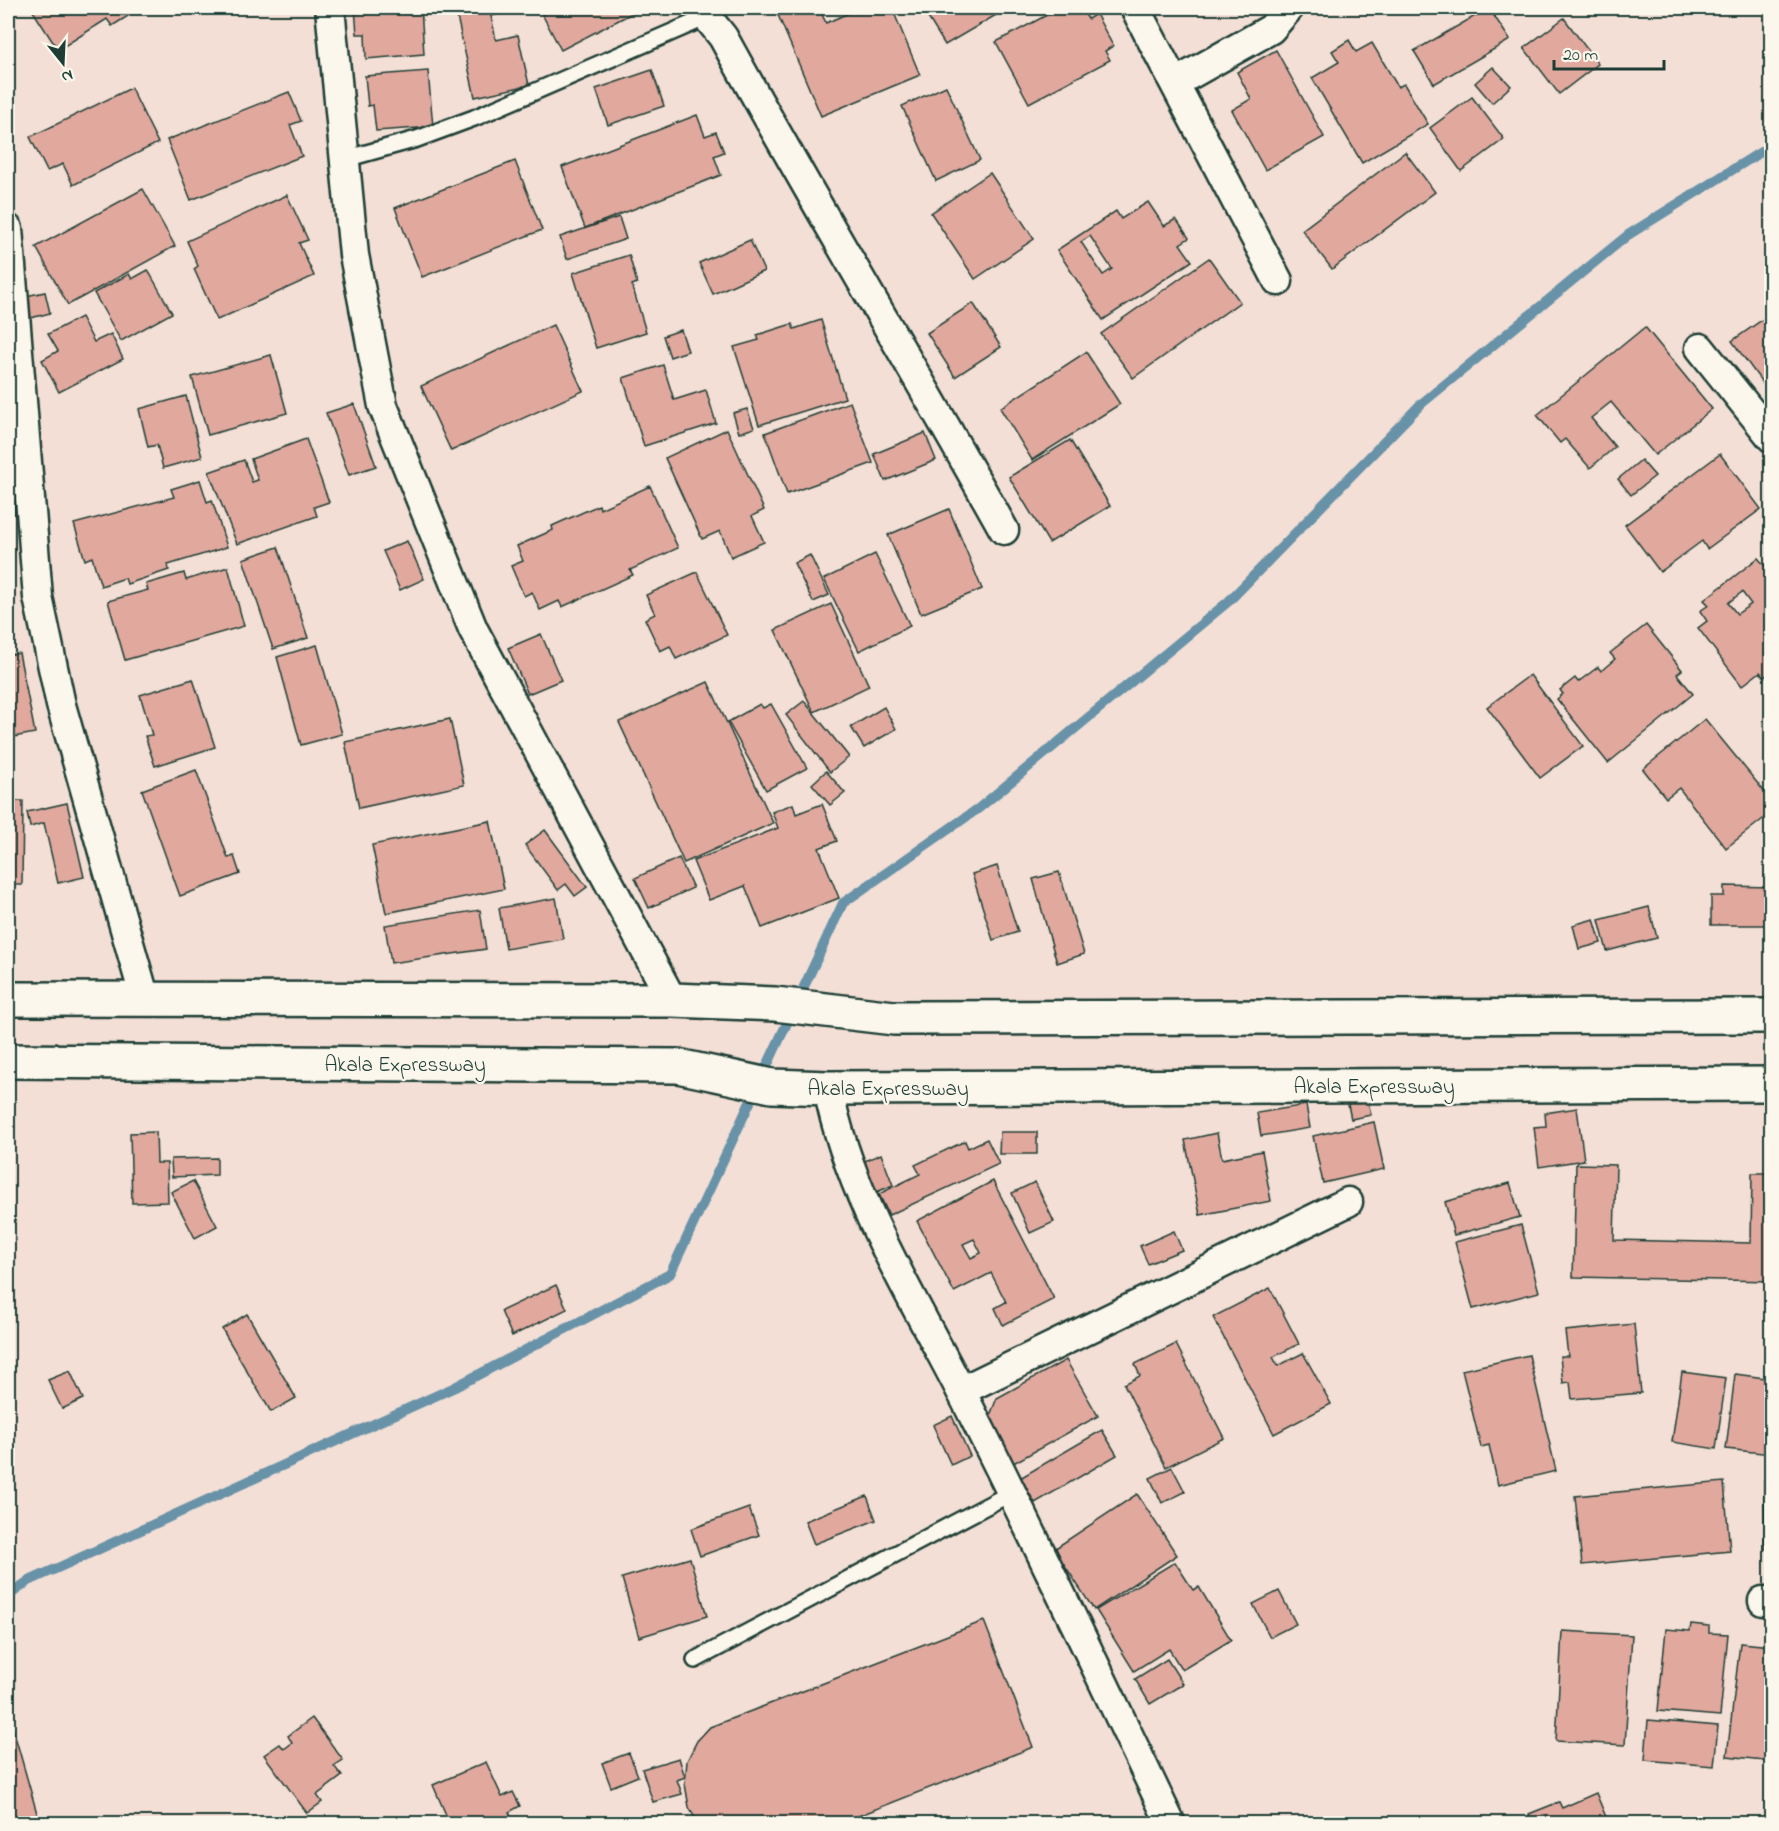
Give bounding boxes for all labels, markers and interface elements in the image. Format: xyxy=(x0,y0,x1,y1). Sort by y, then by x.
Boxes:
north arrow xyxy=(33,33,93,93)
scale bar xyxy=(1554,33,1664,71)
text: 20 m xyxy=(1563,43,1598,69)
text: N xyxy=(58,62,76,89)
street label: Akala Expressway xyxy=(324,1051,486,1083)
street label: Akala Expressway xyxy=(1293,1073,1455,1105)
street label: Akala Expressway xyxy=(807,1075,969,1107)

